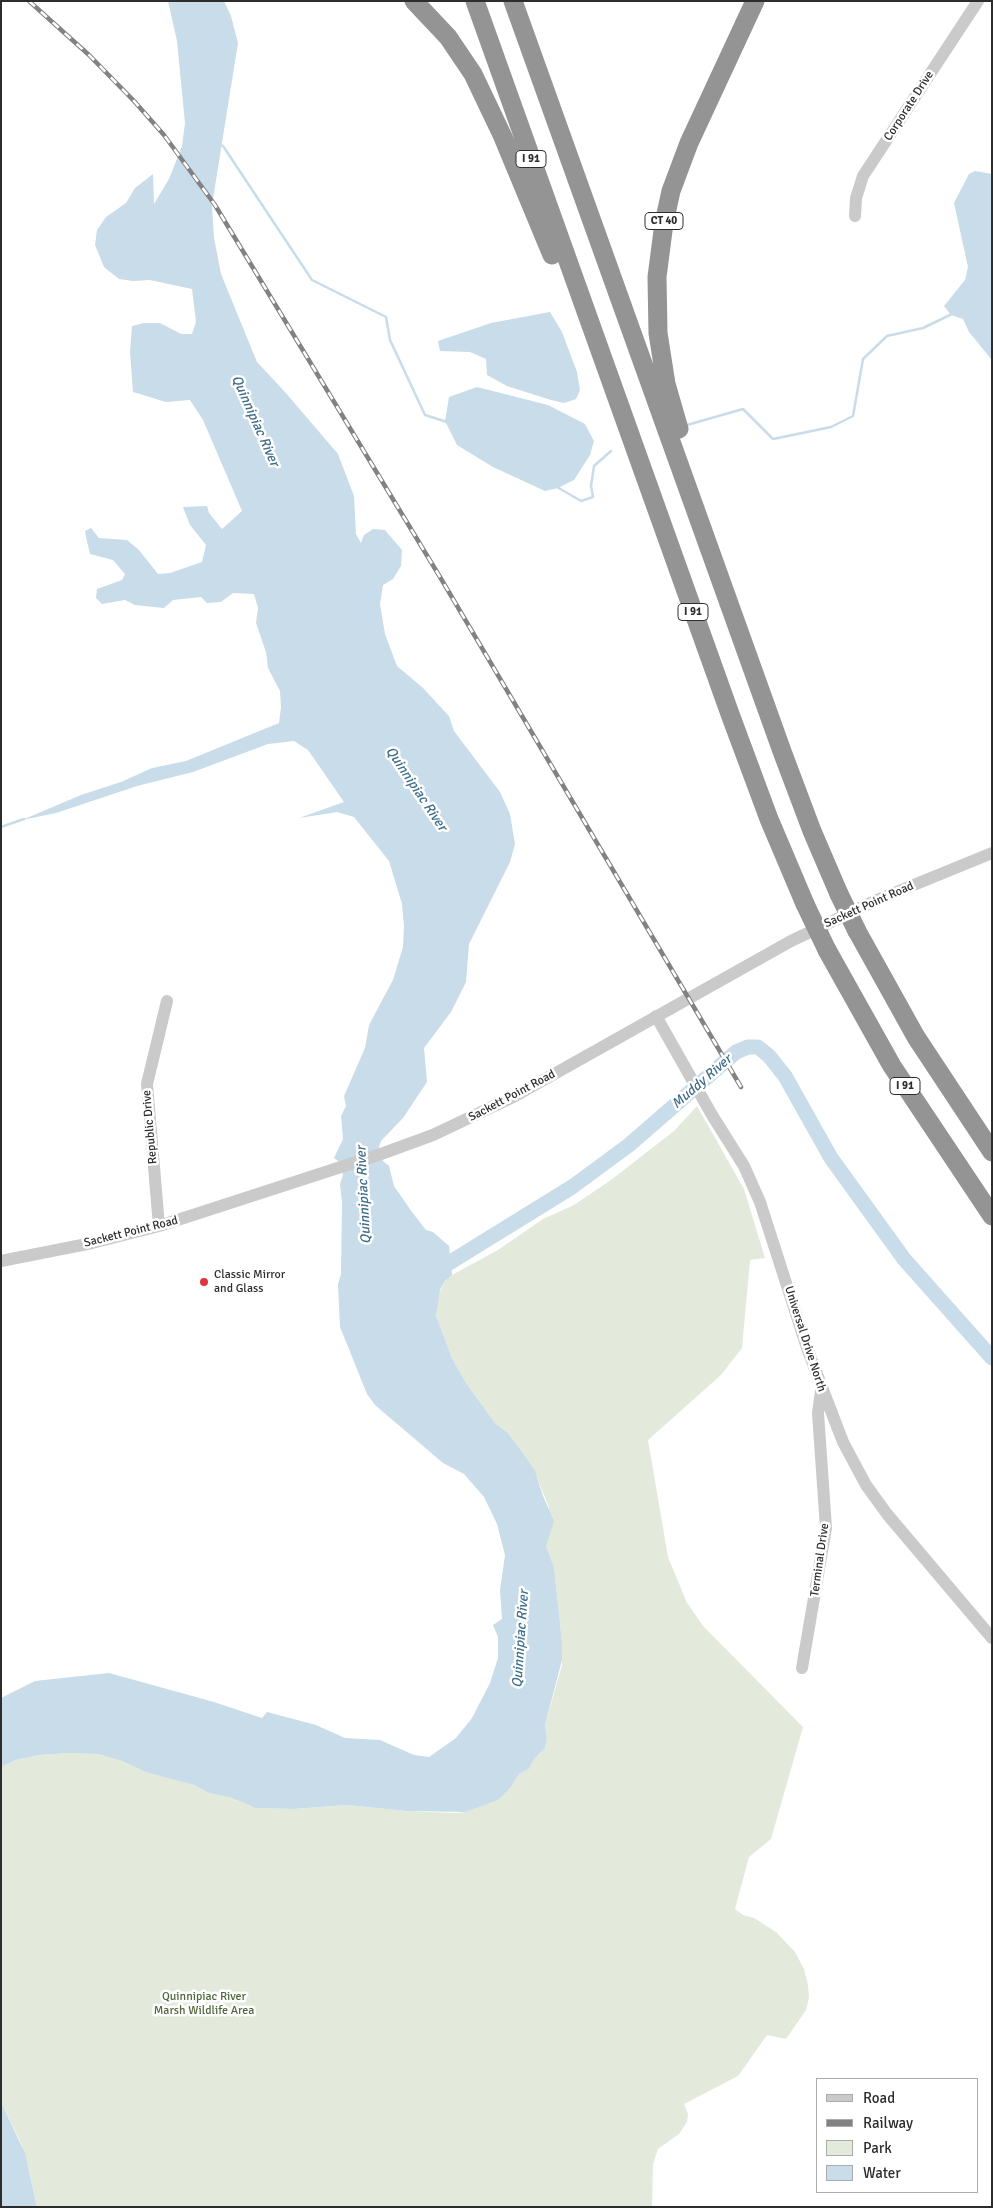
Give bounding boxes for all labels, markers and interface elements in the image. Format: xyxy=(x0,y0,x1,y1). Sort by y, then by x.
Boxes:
street label: Corporate Drive xyxy=(881,68,937,144)
road number: I 91 xyxy=(516,150,546,168)
road number: CT 40 xyxy=(645,212,683,230)
water label: Quinnipiac River xyxy=(227,373,283,469)
road number: I 91 xyxy=(678,604,708,620)
water label: Quinnipiac River xyxy=(382,744,450,834)
street label: Sackett Point Road xyxy=(822,879,916,931)
water label: Muddy River xyxy=(669,1051,735,1113)
street label: Sackett Point Road xyxy=(466,1067,558,1125)
road number: I 91 xyxy=(890,1078,920,1094)
street label: Republic Drive xyxy=(140,1089,160,1165)
water label: Quinnipiac River xyxy=(353,1146,375,1244)
street label: Sackett Point Road xyxy=(83,1213,179,1251)
place label: Classic Mirror and Glass xyxy=(214,1268,285,1296)
marker: Classic Mirror and Glass xyxy=(198,1276,210,1288)
street label: Universal Drive North xyxy=(781,1284,829,1394)
street label: Terminal Drive xyxy=(808,1522,832,1598)
water label: Quinnipiac River xyxy=(509,1590,533,1688)
park label: Quinnipiac River Marsh Wildlife Area xyxy=(154,1990,254,2018)
legend xyxy=(816,2078,978,2193)
text: Road xyxy=(863,2089,895,2107)
text: Railway xyxy=(863,2114,913,2132)
text: Park xyxy=(863,2139,892,2157)
text: Water xyxy=(863,2164,901,2182)

